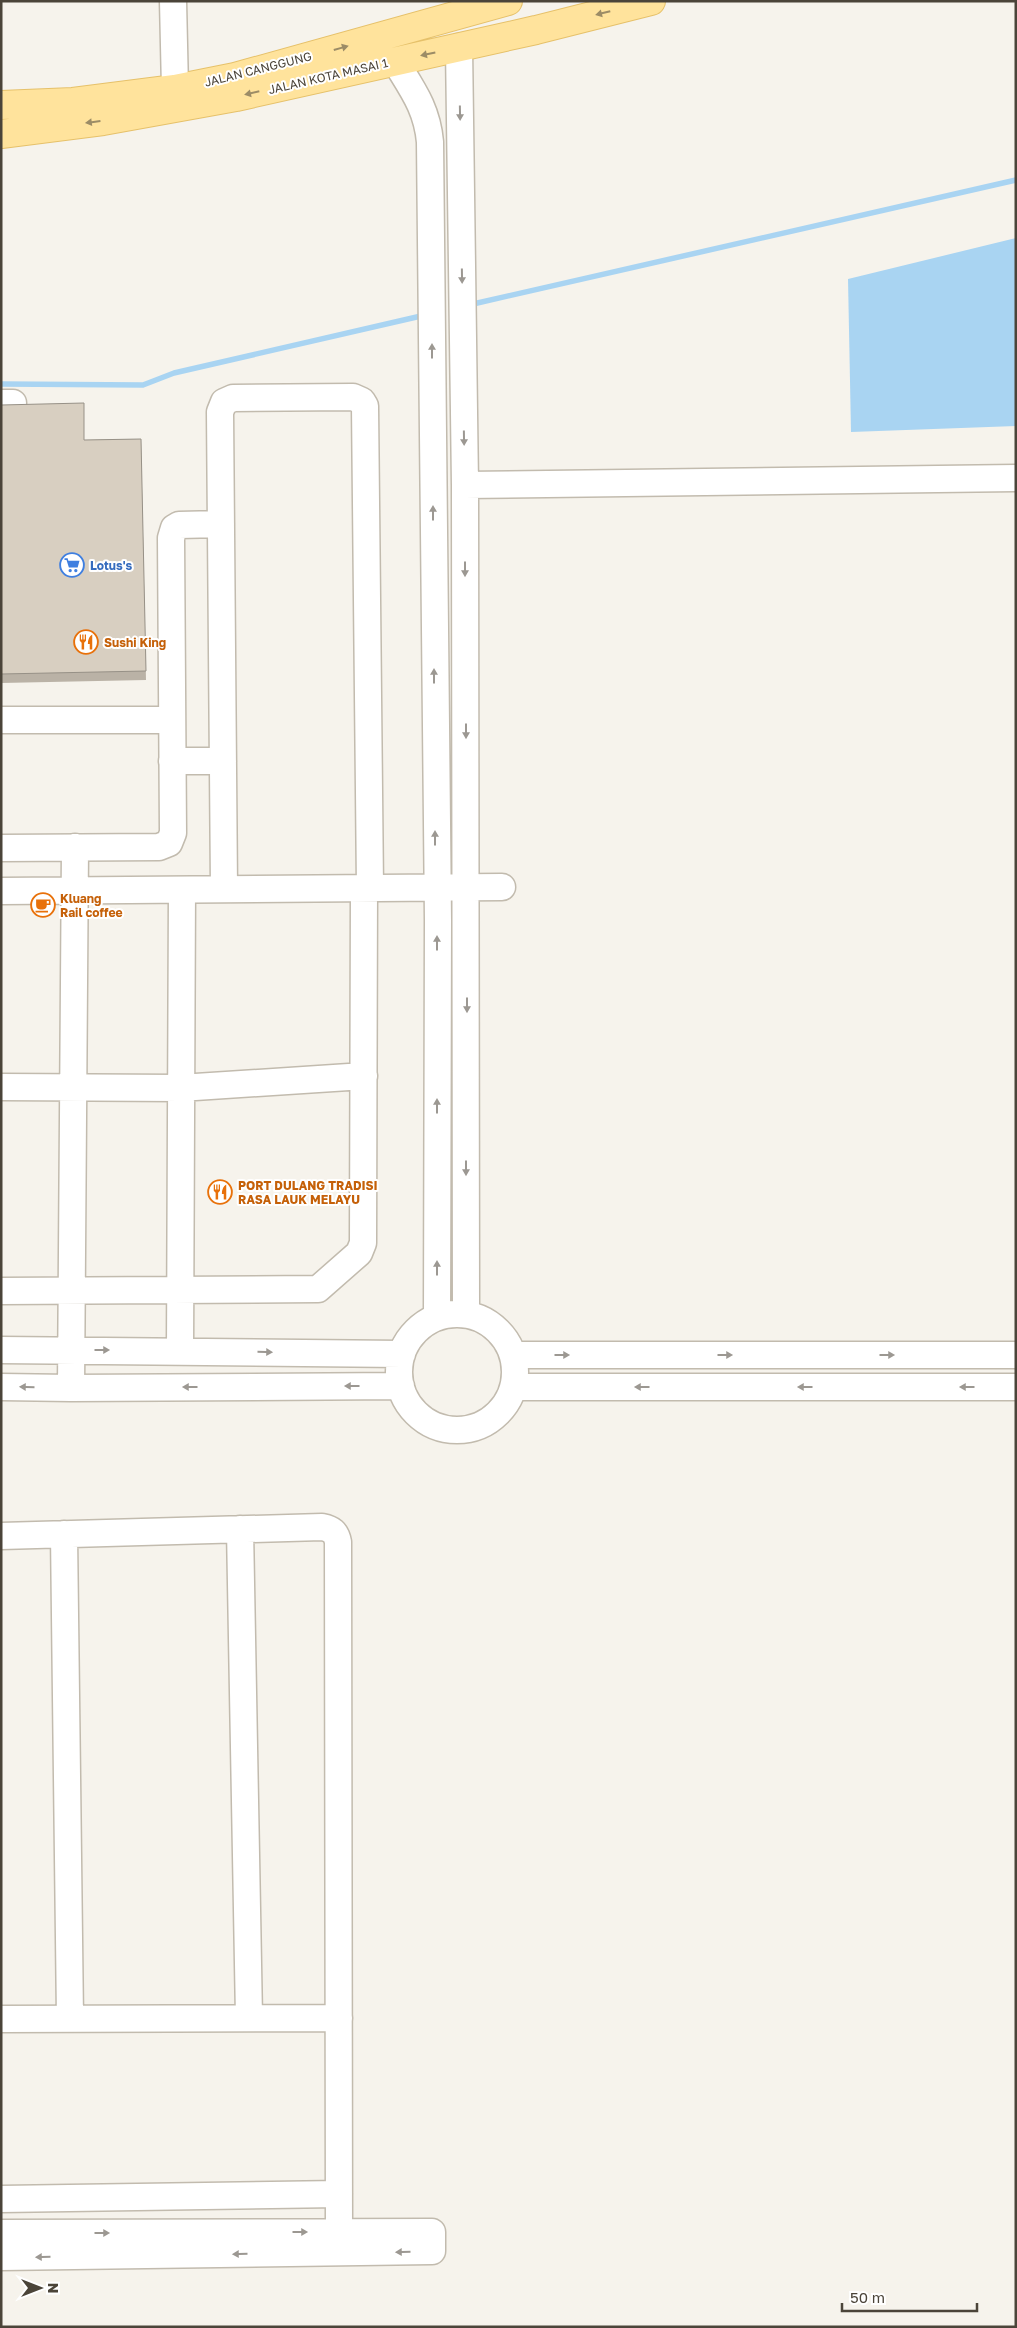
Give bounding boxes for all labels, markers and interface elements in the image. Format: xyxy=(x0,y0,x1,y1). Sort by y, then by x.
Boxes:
one-way arrow xyxy=(596,9,611,17)
one-way arrow xyxy=(334,43,349,51)
street label: JALAN CANGGUNG xyxy=(203,48,313,90)
one-way arrow xyxy=(420,50,436,58)
street label: JALAN KOTA MASAI 1 xyxy=(267,55,389,97)
one-way arrow xyxy=(245,89,260,97)
one-way arrow xyxy=(456,106,464,122)
one-way arrow xyxy=(84,118,100,126)
one-way arrow xyxy=(458,268,466,284)
one-way arrow xyxy=(428,342,436,358)
one-way arrow xyxy=(460,431,468,447)
one-way arrow xyxy=(429,505,437,521)
supermarket icon: Lotus's xyxy=(59,552,85,578)
place label: Lotus's xyxy=(90,558,133,573)
one-way arrow xyxy=(461,561,469,577)
restaurant icon: Sushi King xyxy=(73,629,99,655)
place label: Sushi King xyxy=(104,635,166,650)
one-way arrow xyxy=(430,667,438,683)
one-way arrow xyxy=(462,723,470,739)
one-way arrow xyxy=(431,830,439,846)
place label: Kluang Rail coffee xyxy=(60,891,123,920)
cafe icon: Kluang Rail coffee xyxy=(30,892,56,918)
one-way arrow xyxy=(433,935,441,951)
one-way arrow xyxy=(463,998,471,1014)
one-way arrow xyxy=(433,1097,441,1113)
one-way arrow xyxy=(462,1160,470,1176)
place label: PORT DULANG TRADISI RASA LAUK MELAYU xyxy=(238,1178,378,1207)
restaurant icon: PORT DULANG TRADISI RASA LAUK MELAYU xyxy=(207,1179,233,1205)
one-way arrow xyxy=(433,1260,441,1276)
one-way arrow xyxy=(95,1346,111,1354)
one-way arrow xyxy=(257,1348,273,1356)
one-way arrow xyxy=(554,1351,570,1359)
one-way arrow xyxy=(717,1351,733,1359)
one-way arrow xyxy=(879,1351,895,1359)
one-way arrow xyxy=(344,1382,360,1390)
one-way arrow xyxy=(19,1383,35,1391)
one-way arrow xyxy=(182,1383,198,1391)
one-way arrow xyxy=(634,1383,650,1391)
one-way arrow xyxy=(796,1383,812,1391)
one-way arrow xyxy=(959,1383,975,1391)
one-way arrow xyxy=(292,2228,308,2236)
one-way arrow xyxy=(95,2229,111,2237)
one-way arrow xyxy=(395,2248,411,2256)
one-way arrow xyxy=(232,2250,248,2258)
one-way arrow xyxy=(35,2253,51,2261)
north arrow xyxy=(15,2263,65,2313)
scale bar xyxy=(842,2280,977,2312)
text: N xyxy=(45,2283,62,2293)
text: 50 m xyxy=(850,2288,885,2306)

